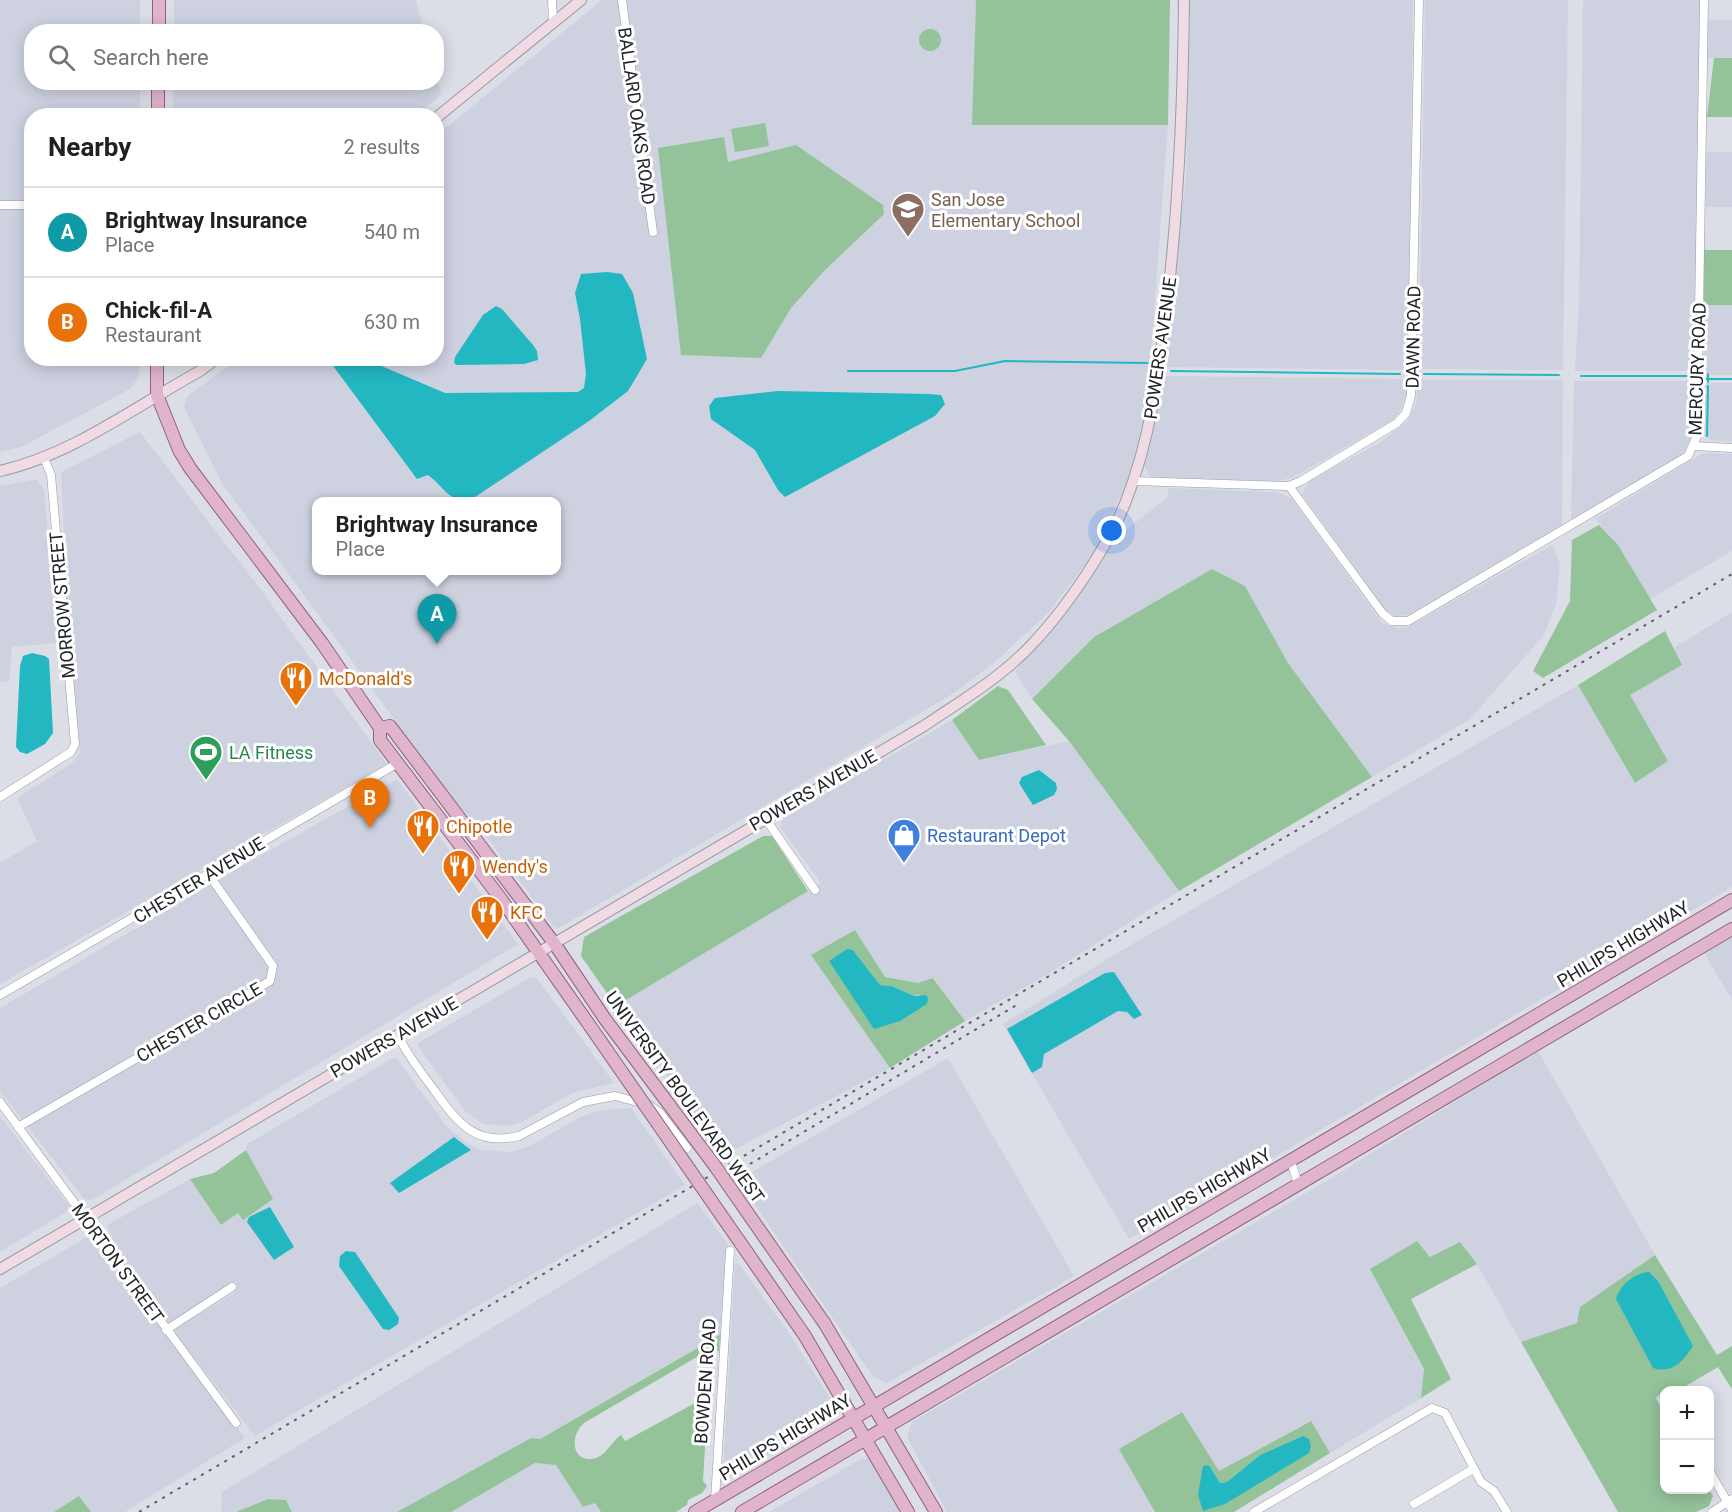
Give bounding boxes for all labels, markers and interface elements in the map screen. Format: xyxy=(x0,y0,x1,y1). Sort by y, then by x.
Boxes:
search box xyxy=(24,24,444,90)
street label: BALLARD OAKS ROAD xyxy=(614,26,660,206)
icon: search xyxy=(45,41,78,74)
text: Search here xyxy=(93,45,209,70)
text: Nearby xyxy=(48,132,131,162)
text: 2 results xyxy=(344,135,420,159)
place label: San Jose Elementary School xyxy=(931,189,1080,231)
school or university icon: San Jose Elementary School xyxy=(890,191,926,238)
text: Brightway Insurance xyxy=(105,208,307,233)
text: A xyxy=(61,220,74,244)
text: 540 m xyxy=(364,220,420,244)
text: Place xyxy=(105,233,154,257)
street label: POWERS AVENUE xyxy=(1140,275,1180,421)
street label: DAWN ROAD xyxy=(1402,285,1424,389)
text: Chick-fil-A xyxy=(105,298,212,323)
street label: MERCURY ROAD xyxy=(1684,302,1710,436)
text: B xyxy=(61,310,74,334)
text: 630 m xyxy=(364,310,420,334)
text: Restaurant xyxy=(105,323,202,347)
popup xyxy=(312,497,561,575)
text: Brightway Insurance xyxy=(335,512,538,537)
your location xyxy=(1097,516,1126,545)
street label: MORROW STREET xyxy=(45,531,79,679)
text: Place xyxy=(335,537,385,561)
pin: A xyxy=(418,594,456,644)
restaurant icon: McDonald's xyxy=(278,660,314,707)
place label: McDonald's xyxy=(319,668,412,689)
sports icon: LA Fitness xyxy=(188,734,224,781)
place label: LA Fitness xyxy=(229,742,313,763)
street label: POWERS AVENUE xyxy=(746,745,880,835)
pin: B xyxy=(350,778,389,828)
restaurant icon: Chipotle xyxy=(405,808,441,855)
place label: Chipotle xyxy=(446,816,512,837)
shop icon: Restaurant Depot xyxy=(886,817,922,864)
place label: Restaurant Depot xyxy=(927,825,1066,846)
street label: CHESTER AVENUE xyxy=(130,833,268,927)
restaurant icon: Wendy's xyxy=(441,848,477,895)
place label: Wendy's xyxy=(482,856,548,877)
restaurant icon: KFC xyxy=(469,894,505,941)
street label: PHILIPS HIGHWAY xyxy=(1553,896,1693,992)
place label: KFC xyxy=(510,902,543,923)
street label: CHESTER CIRCLE xyxy=(133,978,265,1066)
street label: UNIVERSITY BOULEVARD WEST xyxy=(601,987,769,1207)
street label: POWERS AVENUE xyxy=(327,992,461,1082)
street label: PHILIPS HIGHWAY xyxy=(1134,1143,1275,1237)
street label: MORTON STREET xyxy=(68,1199,169,1327)
street label: BOWDEN ROAD xyxy=(690,1318,720,1444)
map controls xyxy=(1660,1386,1714,1494)
button: + xyxy=(1660,1386,1714,1440)
street label: PHILIPS HIGHWAY xyxy=(715,1389,855,1485)
button: − xyxy=(1660,1440,1714,1494)

